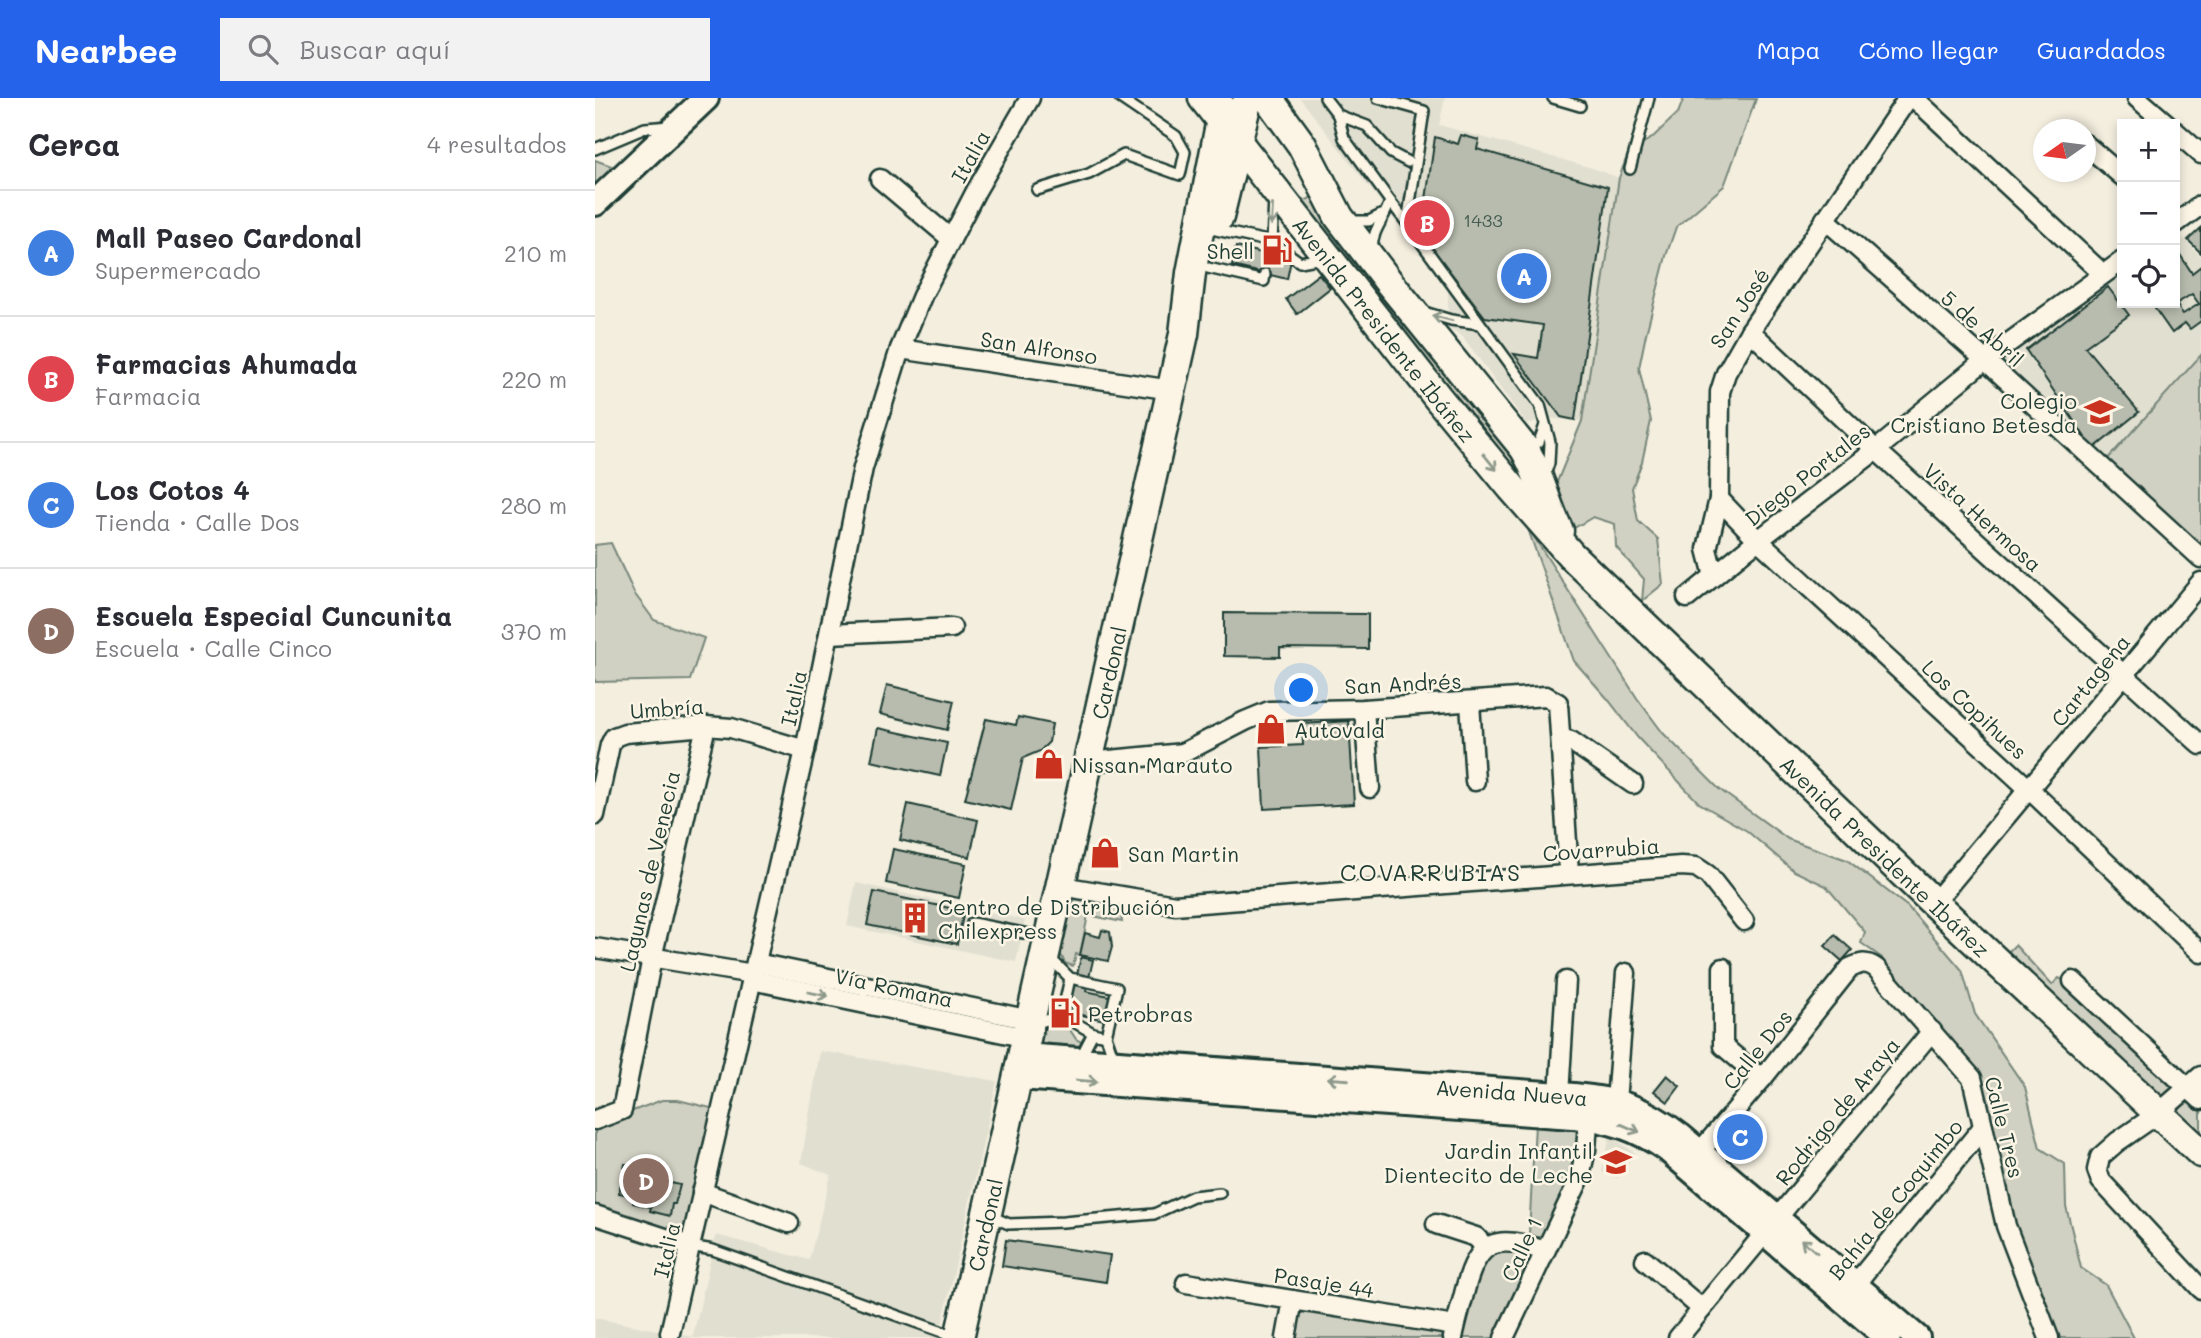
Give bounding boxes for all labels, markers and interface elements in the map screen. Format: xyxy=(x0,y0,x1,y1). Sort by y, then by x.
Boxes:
search box xyxy=(220,18,710,81)
text: Nearbee xyxy=(35,28,178,71)
icon: search xyxy=(244,30,282,68)
text: Buscar aquí xyxy=(300,32,451,66)
text: Mapa xyxy=(1757,34,1821,65)
text: Cómo llegar xyxy=(1859,34,1999,65)
text: Guardados xyxy=(2037,34,2166,65)
north arrow xyxy=(2033,119,2096,182)
map controls xyxy=(2117,119,2180,308)
button: + xyxy=(2117,119,2180,182)
text: Cerca xyxy=(28,124,120,164)
street label: Italia xyxy=(945,125,995,187)
text: 4 resultados xyxy=(427,129,567,159)
button: − xyxy=(2117,182,2180,245)
pin: B xyxy=(1404,197,1450,249)
one-way arrow xyxy=(1266,204,1279,227)
house number: 1433 xyxy=(1463,208,1503,232)
street label: Avenida Presidente Ibáñez xyxy=(1287,211,1482,447)
text: Mall Paseo Cardonal xyxy=(95,221,362,255)
fuel station icon: Shell xyxy=(1260,233,1294,267)
place label: Shell xyxy=(1207,237,1254,264)
text: A xyxy=(43,238,59,268)
text: 210 m xyxy=(504,238,567,268)
button: locate xyxy=(2117,245,2180,308)
pin: A xyxy=(1501,250,1547,302)
text: Supermercado xyxy=(95,255,261,285)
street label: San José xyxy=(1703,263,1775,353)
street label: 5 de Abril xyxy=(1936,284,2030,372)
one-way arrow xyxy=(1431,311,1454,324)
street label: San Alfonso xyxy=(979,324,1099,370)
text: Farmacias Ahumada xyxy=(95,347,358,381)
text: B xyxy=(43,364,59,394)
text: 220 m xyxy=(501,364,567,394)
text: Farmacia xyxy=(95,381,201,411)
place label: Colegio Cristiano Betesda xyxy=(1890,387,2077,438)
school or university icon: Colegio Cristiano Betesda xyxy=(2083,395,2117,429)
street label: Diego Portales xyxy=(1739,417,1875,531)
one-way arrow xyxy=(1483,453,1498,471)
street label: Vista Hermosa xyxy=(1918,457,2048,577)
text: Los Cotos 4 xyxy=(95,473,250,507)
text: C xyxy=(42,490,60,520)
text: 280 m xyxy=(500,490,567,520)
text: Tienda · Calle Dos xyxy=(95,507,300,537)
text: Escuela Especial Cuncunita xyxy=(95,599,452,633)
text: D xyxy=(43,616,59,646)
text: 370 m xyxy=(501,616,567,646)
street label: Cardonal xyxy=(1085,623,1132,722)
street label: Cartagena xyxy=(2045,628,2135,732)
text: Escuela · Calle Cinco xyxy=(95,633,332,663)
street label: Los Copihues xyxy=(1917,654,2033,764)
street label: San Andrés xyxy=(1344,666,1462,700)
street label: Italia xyxy=(774,668,812,728)
your location xyxy=(1284,673,1318,707)
street label: Umbría xyxy=(629,692,705,724)
shop icon: Autovald xyxy=(1254,712,1288,746)
place label: Autovald xyxy=(1294,716,1385,743)
shop icon: Nissan Marauto xyxy=(1032,747,1066,781)
street label: Avenida Presidente Ibáñez xyxy=(1775,750,1996,962)
place label: Nissan Marauto xyxy=(1072,751,1232,778)
street label: Lagunas de Venecia xyxy=(613,768,685,974)
street label: Covarrubia xyxy=(1542,831,1660,867)
shop icon: San Martin xyxy=(1088,836,1122,870)
place label: San Martin xyxy=(1128,840,1239,867)
district label: COVARRUBIAS xyxy=(1340,857,1522,887)
place label: Centro de Distribución Chilexpress xyxy=(938,893,1175,944)
building icon: Centro de Distribución Chilexpress xyxy=(898,901,932,935)
street label: Vía Romana xyxy=(832,961,956,1013)
one-way arrow xyxy=(806,988,829,1002)
fuel station icon: Petrobras xyxy=(1048,996,1082,1030)
place label: Petrobras xyxy=(1088,1000,1193,1027)
street label: Calle Dos xyxy=(1716,1003,1798,1095)
street label: Rodrigo de Araya xyxy=(1769,1031,1905,1191)
one-way arrow xyxy=(1328,1072,1350,1085)
street label: Avenida Nueva xyxy=(1435,1073,1589,1111)
street label: Calle Tres xyxy=(1979,1073,2031,1181)
one-way arrow xyxy=(1075,1075,1098,1088)
pin: C xyxy=(1717,1111,1763,1163)
street label: Bahía de Coquimbo xyxy=(1822,1113,1968,1285)
one-way arrow xyxy=(1618,1122,1640,1135)
place label: Jardin Infantil Dientecito de Leche xyxy=(1384,1137,1593,1188)
school or university icon: Jardin Infantil Dientecito de Leche xyxy=(1599,1145,1633,1179)
pin: D xyxy=(623,1155,669,1207)
street label: Cardonal xyxy=(961,1176,1008,1274)
street label: Calle 1 xyxy=(1494,1213,1548,1285)
street label: Italia xyxy=(647,1220,685,1280)
one-way arrow xyxy=(1800,1238,1818,1254)
street label: Pasaje 44 xyxy=(1272,1261,1376,1303)

